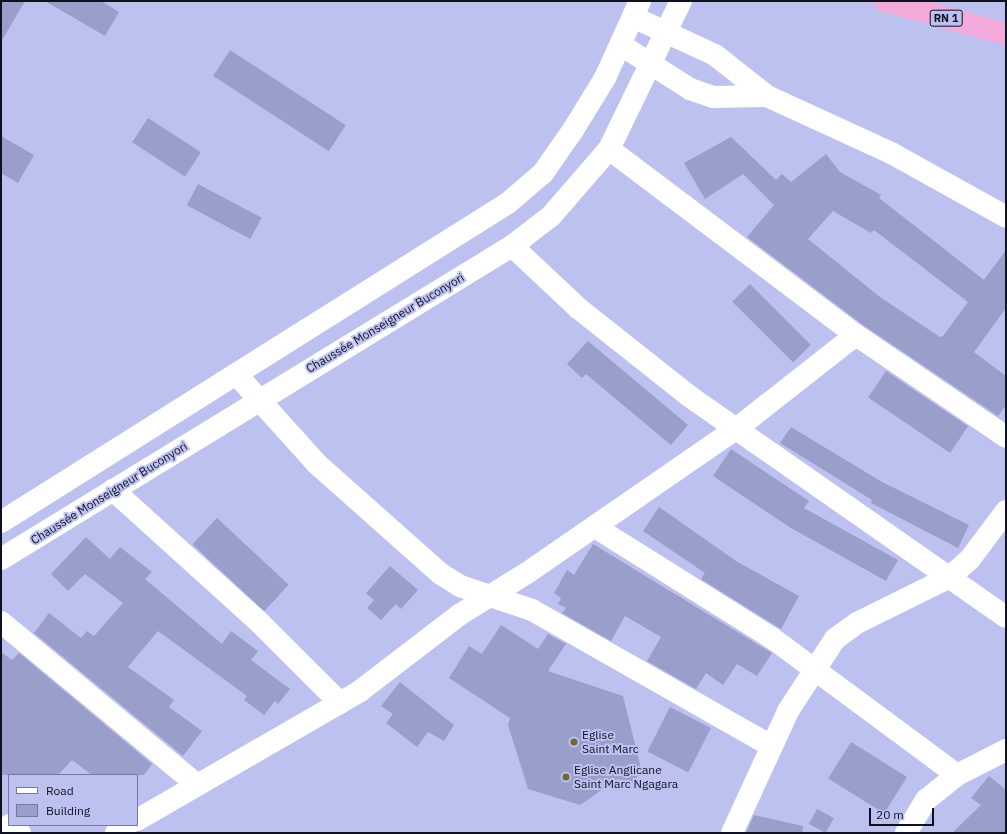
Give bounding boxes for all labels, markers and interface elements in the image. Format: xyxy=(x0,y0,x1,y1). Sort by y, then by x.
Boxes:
road number: RN 1 xyxy=(929,9,963,27)
street label: Chaussée Monseigneur Buconyori xyxy=(303,270,467,376)
street label: Chaussée Monseigneur Buconyori xyxy=(28,439,190,547)
place label: Eglise Saint Marc xyxy=(582,728,639,756)
marker: Eglise Saint Marc xyxy=(569,737,579,747)
place label: Eglise Anglicane Saint Marc Ngagara xyxy=(574,763,678,791)
marker: Eglise Anglicane Saint Marc Ngagara xyxy=(561,772,571,782)
legend xyxy=(8,774,138,826)
text: Road xyxy=(46,783,74,798)
scale bar xyxy=(871,800,936,826)
text: Building xyxy=(46,803,90,818)
text: 20 m xyxy=(876,807,904,822)

